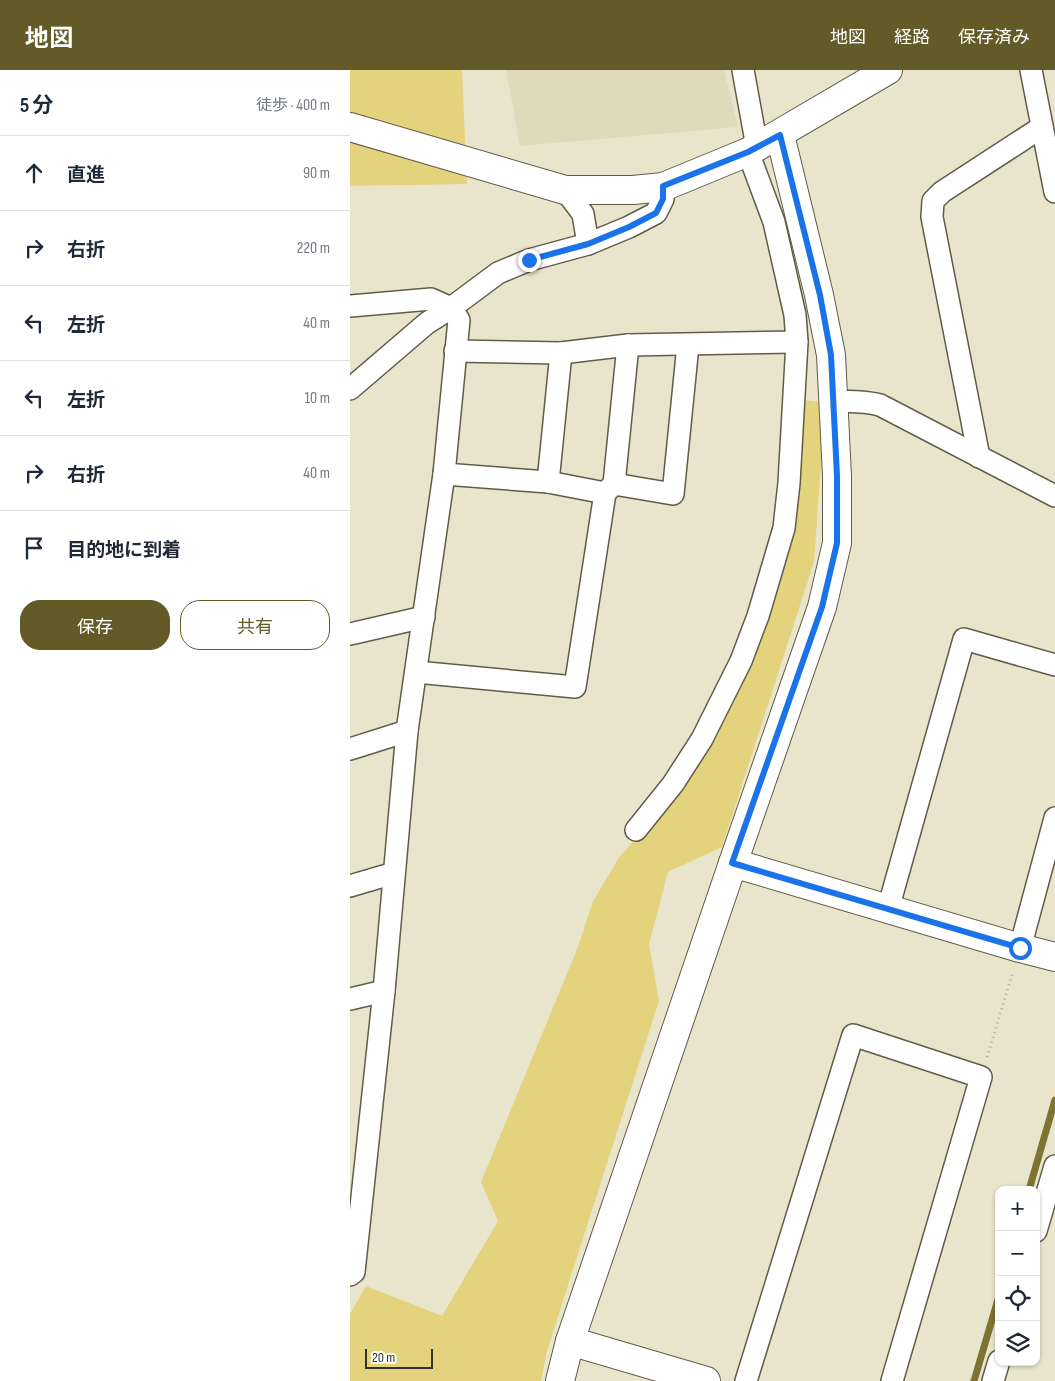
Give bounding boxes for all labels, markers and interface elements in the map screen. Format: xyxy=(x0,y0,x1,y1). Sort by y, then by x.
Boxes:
text: 地図 xyxy=(25,24,73,53)
text: 地図 xyxy=(830,27,866,48)
text: 経路 xyxy=(894,27,930,48)
text: 保存済み xyxy=(958,27,1030,48)
text: 5 分 xyxy=(20,93,54,118)
text: 徒歩 · 400 m xyxy=(256,96,330,115)
icon: ahead xyxy=(20,159,48,187)
text: 直進 xyxy=(67,164,105,187)
text: 90 m xyxy=(303,164,330,183)
icon: right xyxy=(20,234,48,262)
text: 右折 xyxy=(67,239,105,262)
text: 220 m xyxy=(297,239,330,258)
route end xyxy=(518,249,541,272)
icon: left xyxy=(20,309,48,337)
text: 左折 xyxy=(67,314,105,337)
text: 40 m xyxy=(303,314,330,333)
icon: left xyxy=(20,384,48,412)
text: 左折 xyxy=(67,389,105,412)
text: 10 m xyxy=(304,389,330,408)
icon: right xyxy=(20,459,48,487)
text: 右折 xyxy=(67,464,105,487)
text: 40 m xyxy=(303,464,330,483)
icon: arrive xyxy=(20,534,48,562)
text: 目的地に到着 xyxy=(67,539,181,562)
button: 保存 xyxy=(20,600,170,650)
button: 共有 xyxy=(180,600,330,650)
route start xyxy=(1009,937,1032,960)
map controls xyxy=(995,1186,1040,1366)
button: + xyxy=(995,1186,1040,1231)
button: − xyxy=(995,1231,1040,1276)
button: locate xyxy=(995,1276,1040,1321)
button: layers xyxy=(995,1321,1040,1366)
scale bar xyxy=(365,1346,432,1369)
text: 20 m xyxy=(372,1349,395,1366)

